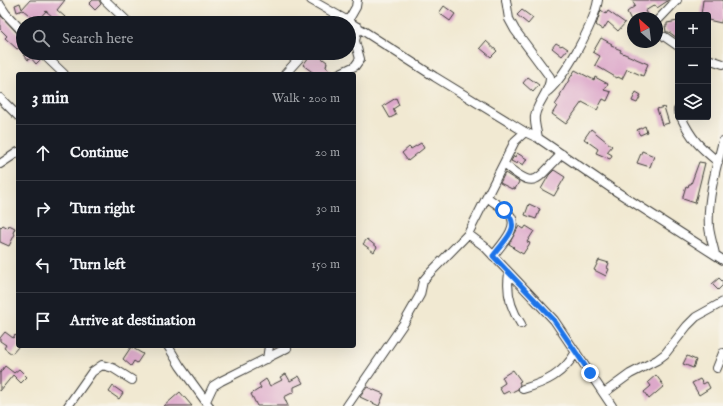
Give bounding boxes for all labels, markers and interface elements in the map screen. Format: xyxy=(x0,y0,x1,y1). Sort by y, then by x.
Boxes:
north arrow xyxy=(627,12,663,48)
map controls xyxy=(675,12,711,120)
button: + xyxy=(675,12,711,48)
search box xyxy=(16,16,356,60)
icon: search xyxy=(30,27,52,49)
text: Search here xyxy=(62,29,133,48)
button: − xyxy=(675,48,711,84)
button: layers xyxy=(675,84,711,120)
text: 3 min xyxy=(32,88,69,109)
text: Walk · 200 m xyxy=(272,90,340,107)
icon: ahead xyxy=(32,142,54,164)
text: Continue xyxy=(70,143,128,162)
text: 20 m xyxy=(315,144,340,161)
icon: right xyxy=(32,198,54,220)
text: Turn right xyxy=(70,199,135,218)
text: 30 m xyxy=(316,200,340,217)
route start xyxy=(495,201,513,219)
icon: left xyxy=(32,254,54,276)
text: Turn left xyxy=(70,255,126,274)
text: 150 m xyxy=(311,256,340,273)
icon: arrive xyxy=(32,310,54,332)
text: Arrive at destination xyxy=(70,311,196,330)
route end xyxy=(581,364,599,382)

